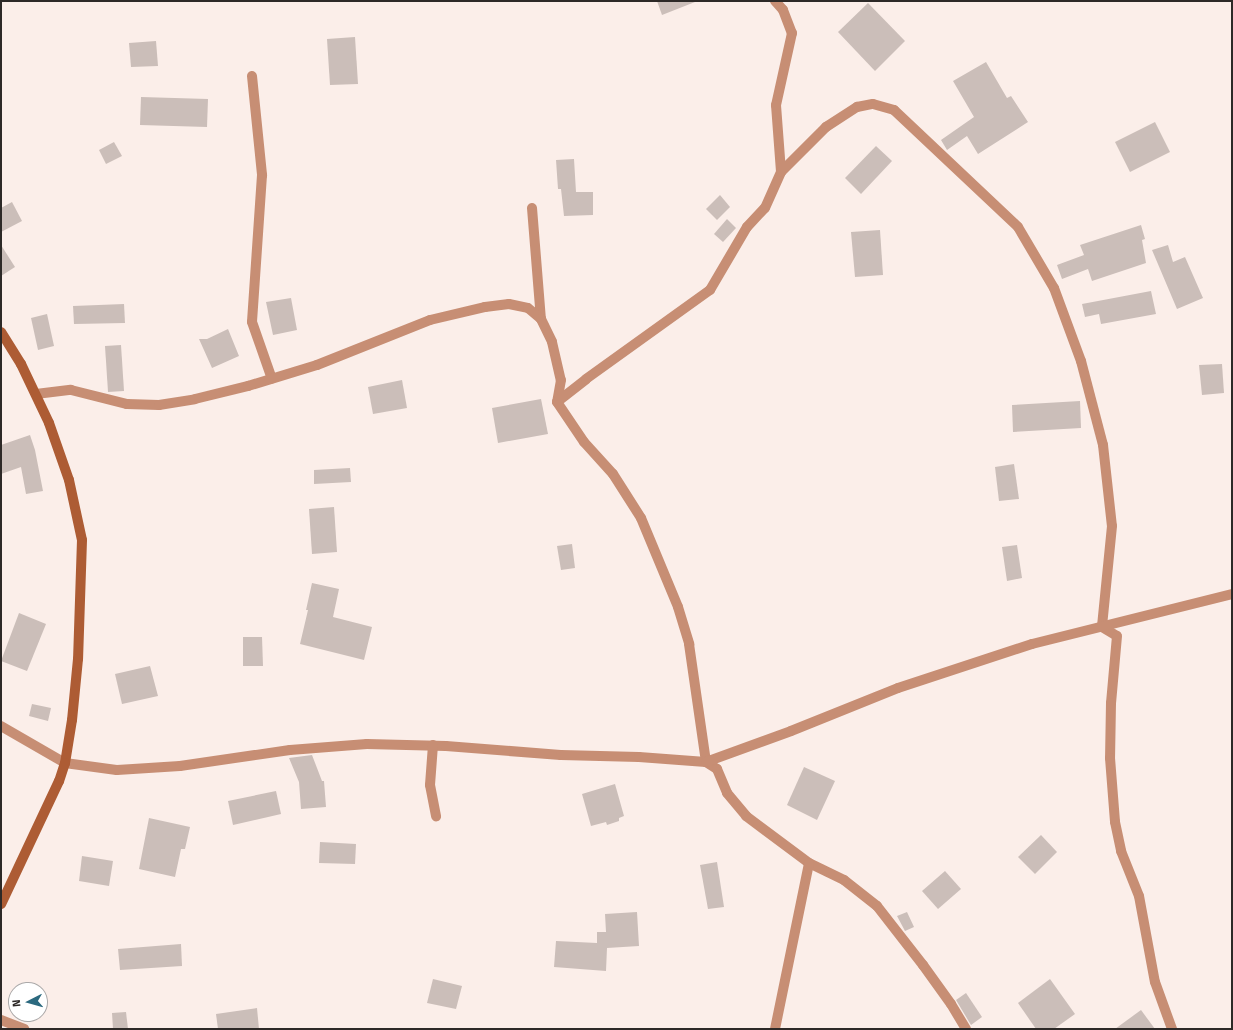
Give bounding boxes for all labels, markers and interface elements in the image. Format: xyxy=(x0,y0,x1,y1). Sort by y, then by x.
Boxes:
north arrow xyxy=(8,982,48,1022)
text: N xyxy=(10,999,23,1008)

